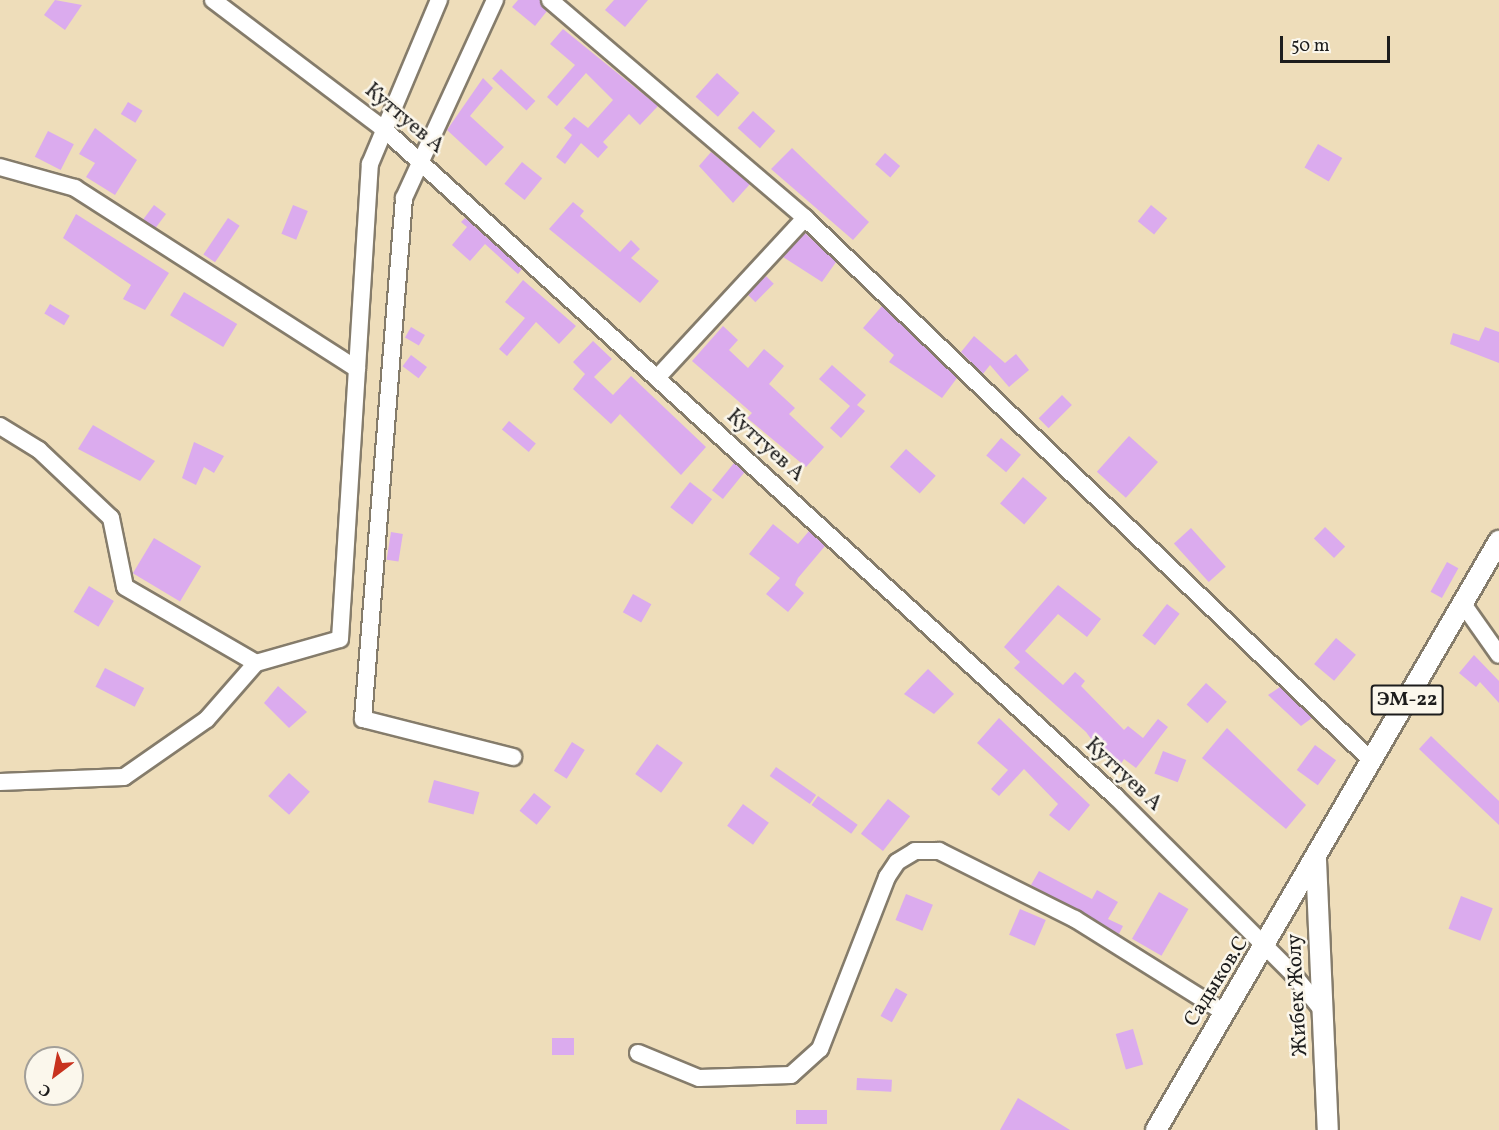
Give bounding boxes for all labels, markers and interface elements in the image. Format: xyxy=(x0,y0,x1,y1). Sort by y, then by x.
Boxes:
scale bar xyxy=(1283,24,1392,62)
text: 50 m xyxy=(1291,34,1330,59)
street label: Куттуев А xyxy=(359,78,449,160)
street label: Куттуев А xyxy=(721,404,809,488)
road number: ЭМ-22 xyxy=(1370,683,1444,717)
street label: Куттуев А xyxy=(1079,733,1167,817)
street label: Садыков.С xyxy=(1179,932,1255,1032)
street label: Жибек Жолу xyxy=(1282,933,1314,1057)
north arrow xyxy=(24,1046,84,1106)
text: С xyxy=(35,1078,56,1102)

